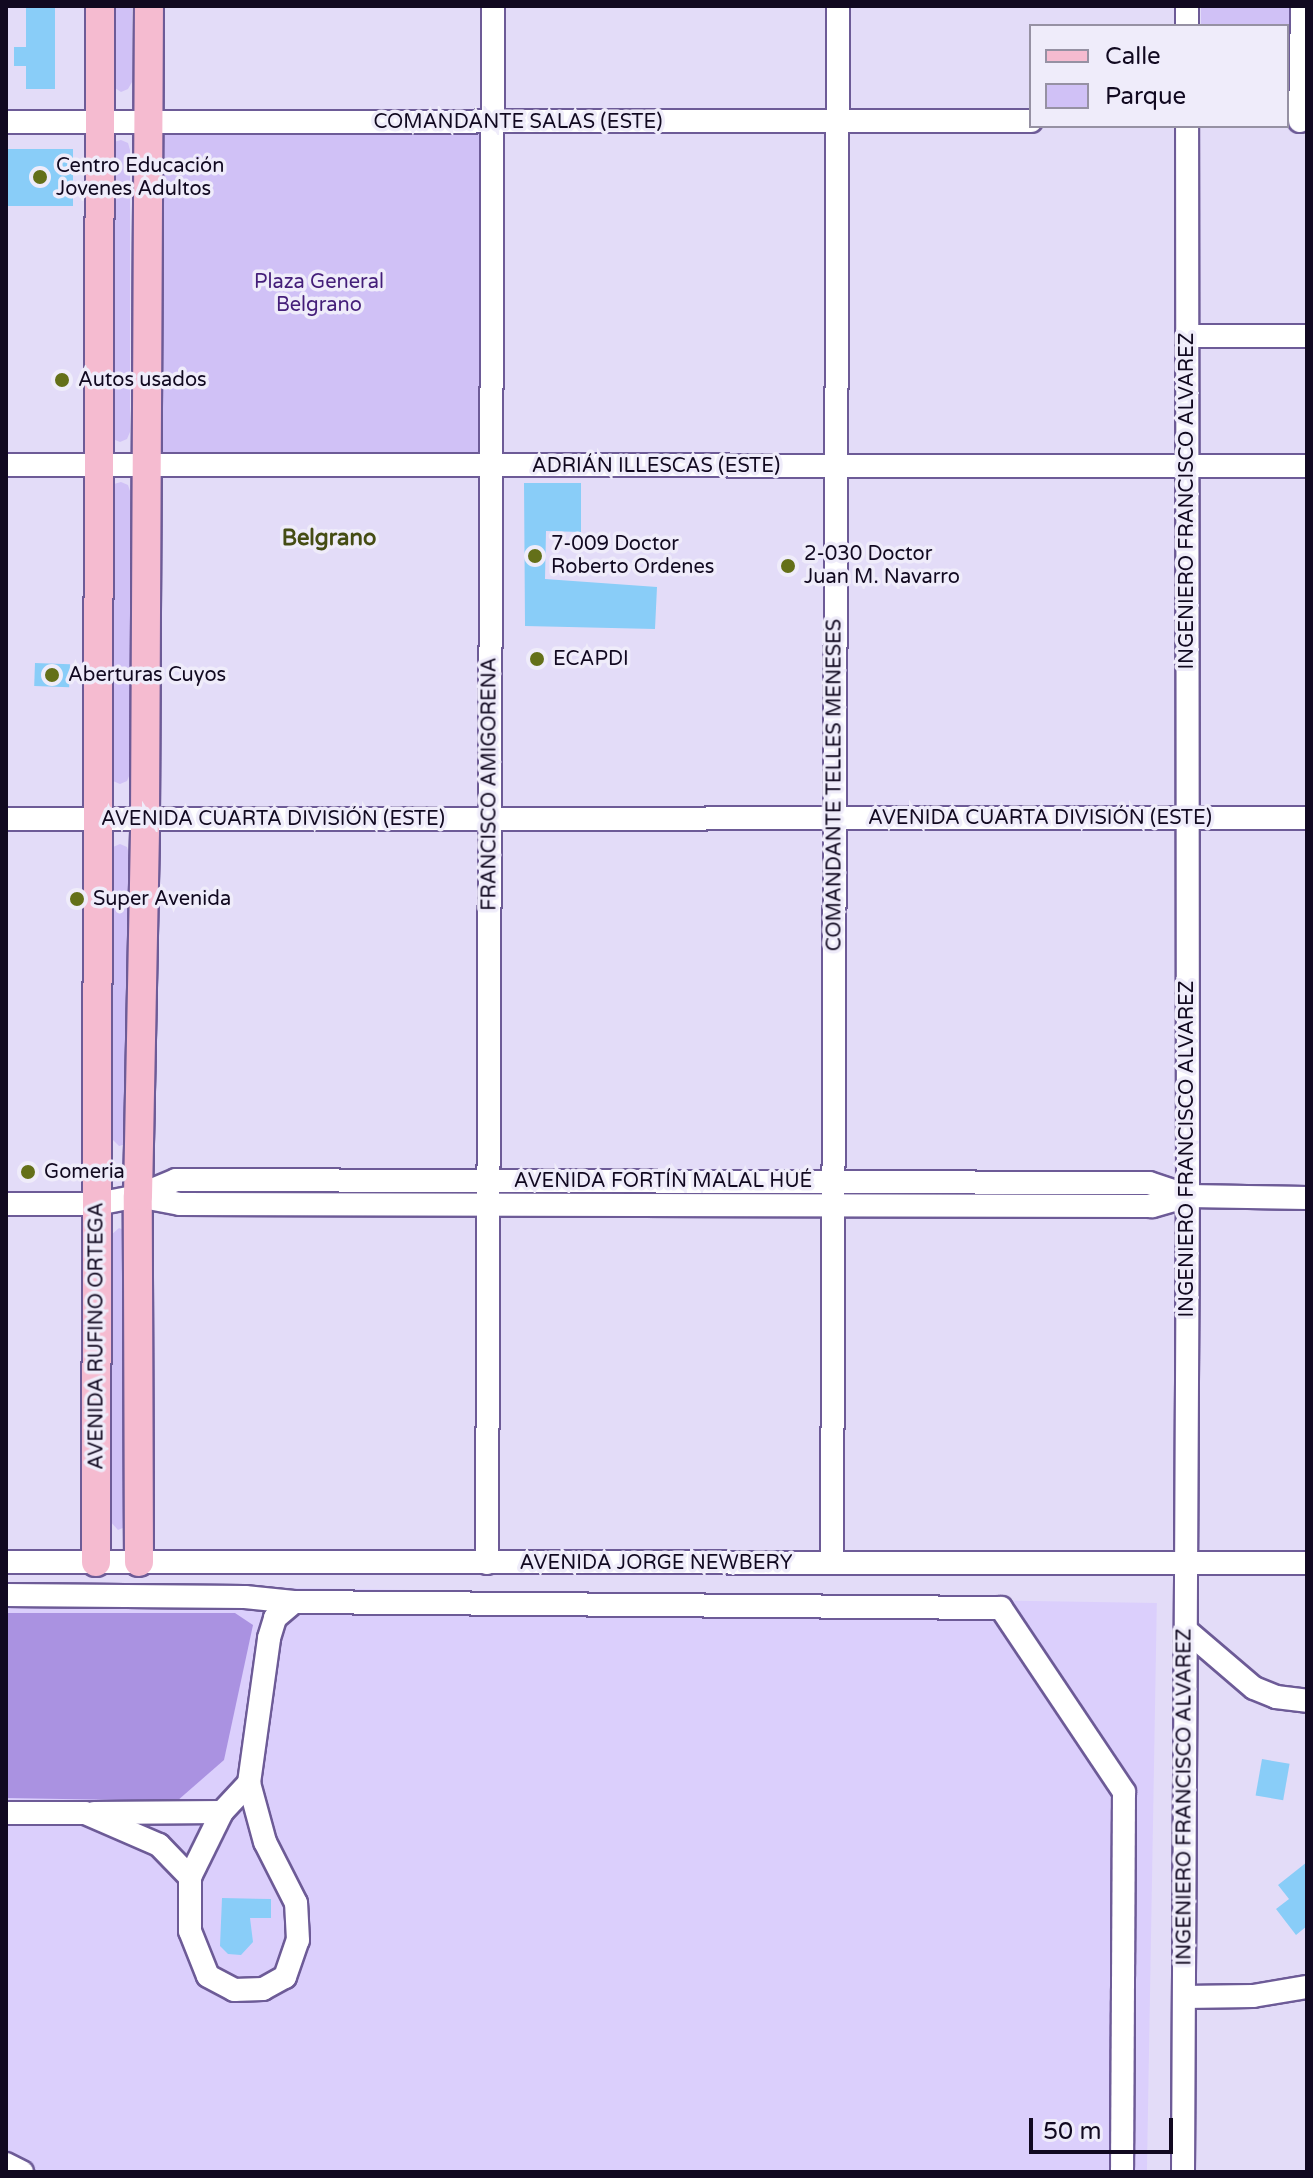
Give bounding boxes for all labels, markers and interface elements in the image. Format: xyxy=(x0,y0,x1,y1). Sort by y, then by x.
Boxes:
legend xyxy=(1029,24,1289,128)
text: Calle xyxy=(1105,42,1161,71)
text: Parque xyxy=(1105,82,1186,111)
street label: COMANDANTE SALAS (ESTE) xyxy=(374,110,662,134)
place label: Centro Educación Jovenes Adultos xyxy=(56,154,224,201)
marker: Centro Educación Jovenes Adultos xyxy=(31,168,49,186)
park label: Plaza General Belgrano xyxy=(254,271,384,318)
street label: INGENIERO FRANCISCO ALVAREZ xyxy=(1175,332,1199,670)
place label: Autos usados xyxy=(78,368,207,392)
marker: Autos usados xyxy=(53,371,71,389)
street label: ADRIÁN ILLESCAS (ESTE) xyxy=(532,454,780,478)
district label: Belgrano xyxy=(282,526,376,552)
place label: 7-009 Doctor Roberto Ordenes xyxy=(551,532,714,579)
place label: 2-030 Doctor Juan M. Navarro xyxy=(804,542,960,589)
marker: 7-009 Doctor Roberto Ordenes xyxy=(526,547,544,565)
marker: 2-030 Doctor Juan M. Navarro xyxy=(779,557,797,575)
street label: COMANDANTE TELLES MENESES xyxy=(823,619,847,951)
place label: ECAPDI xyxy=(553,647,629,671)
marker: ECAPDI xyxy=(528,650,546,668)
street label: FRANCISCO AMIGORENA xyxy=(478,657,502,911)
place label: Aberturas Cuyos xyxy=(68,663,226,687)
marker: Aberturas Cuyos xyxy=(43,666,61,684)
street label: AVENIDA CUARTA DIVISIÓN (ESTE) xyxy=(868,806,1212,830)
street label: AVENIDA CUARTA DIVISIÓN (ESTE) xyxy=(101,807,445,831)
place label: Super Avenida xyxy=(93,887,231,911)
marker: Super Avenida xyxy=(68,890,86,908)
street label: INGENIERO FRANCISCO ALVAREZ xyxy=(1175,980,1199,1318)
place label: Gomeria xyxy=(44,1160,125,1184)
marker: Gomeria xyxy=(19,1163,37,1181)
street label: AVENIDA FORTÍN MALAL HUÉ xyxy=(514,1169,812,1193)
street label: AVENIDA RUFINO ORTEGA xyxy=(85,1202,109,1470)
street label: AVENIDA JORGE NEWBERY xyxy=(520,1551,792,1575)
street label: INGENIERO FRANCISCO ALVAREZ xyxy=(1173,1628,1197,1966)
scale bar xyxy=(1033,2102,1177,2152)
text: 50 m xyxy=(1043,2117,1101,2146)

